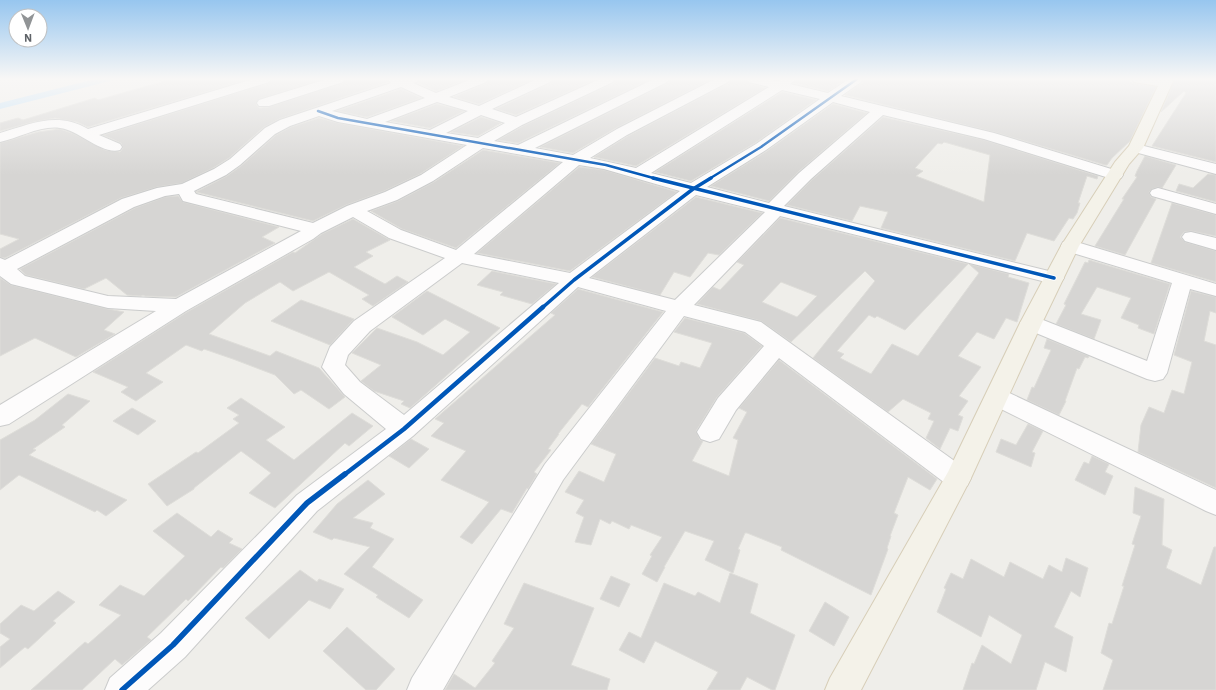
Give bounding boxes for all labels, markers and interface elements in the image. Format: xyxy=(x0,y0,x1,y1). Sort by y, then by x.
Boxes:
north arrow xyxy=(8,8,48,48)
text: N xyxy=(24,31,32,45)

